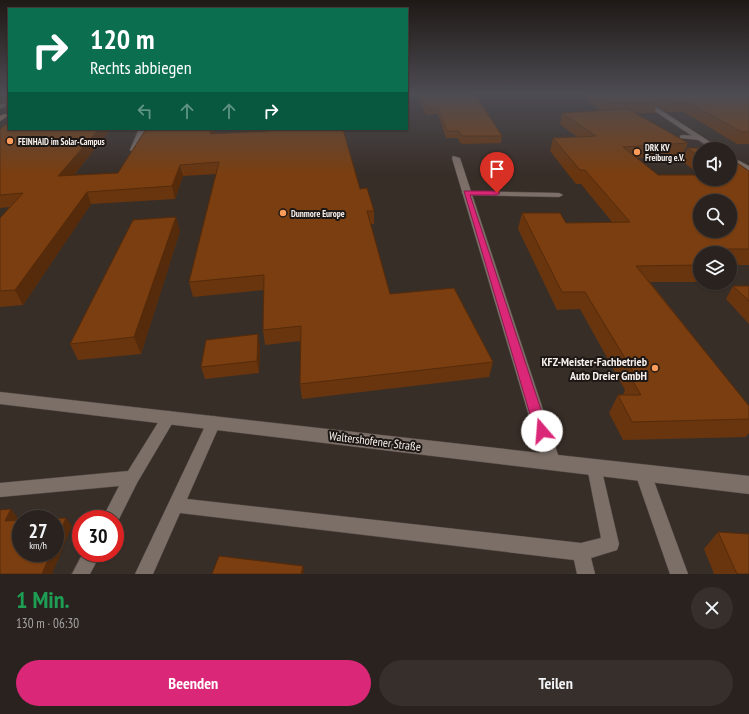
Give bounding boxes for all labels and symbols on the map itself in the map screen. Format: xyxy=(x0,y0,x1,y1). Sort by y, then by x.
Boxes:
marker: FEINHAID im Solar-Campus xyxy=(5,136,15,146)
place label: FEINHAID im Solar-Campus xyxy=(18,136,105,147)
place label: DRK KV Freiburg e.V. xyxy=(645,142,685,163)
marker: DRK KV Freiburg e.V. xyxy=(632,147,642,157)
pin xyxy=(480,152,514,193)
marker: Dunmore Europe xyxy=(278,208,288,218)
place label: Dunmore Europe xyxy=(291,208,345,219)
place label: KFZ-Meister-Fachbetrieb Auto Dreier GmbH xyxy=(541,354,648,383)
marker: KFZ-Meister-Fachbetrieb Auto Dreier GmbH xyxy=(650,363,660,373)
position arrow xyxy=(521,410,563,452)
street label: Waltershofener Straße xyxy=(328,428,422,454)
speed limit sign: 30 xyxy=(72,510,124,562)

